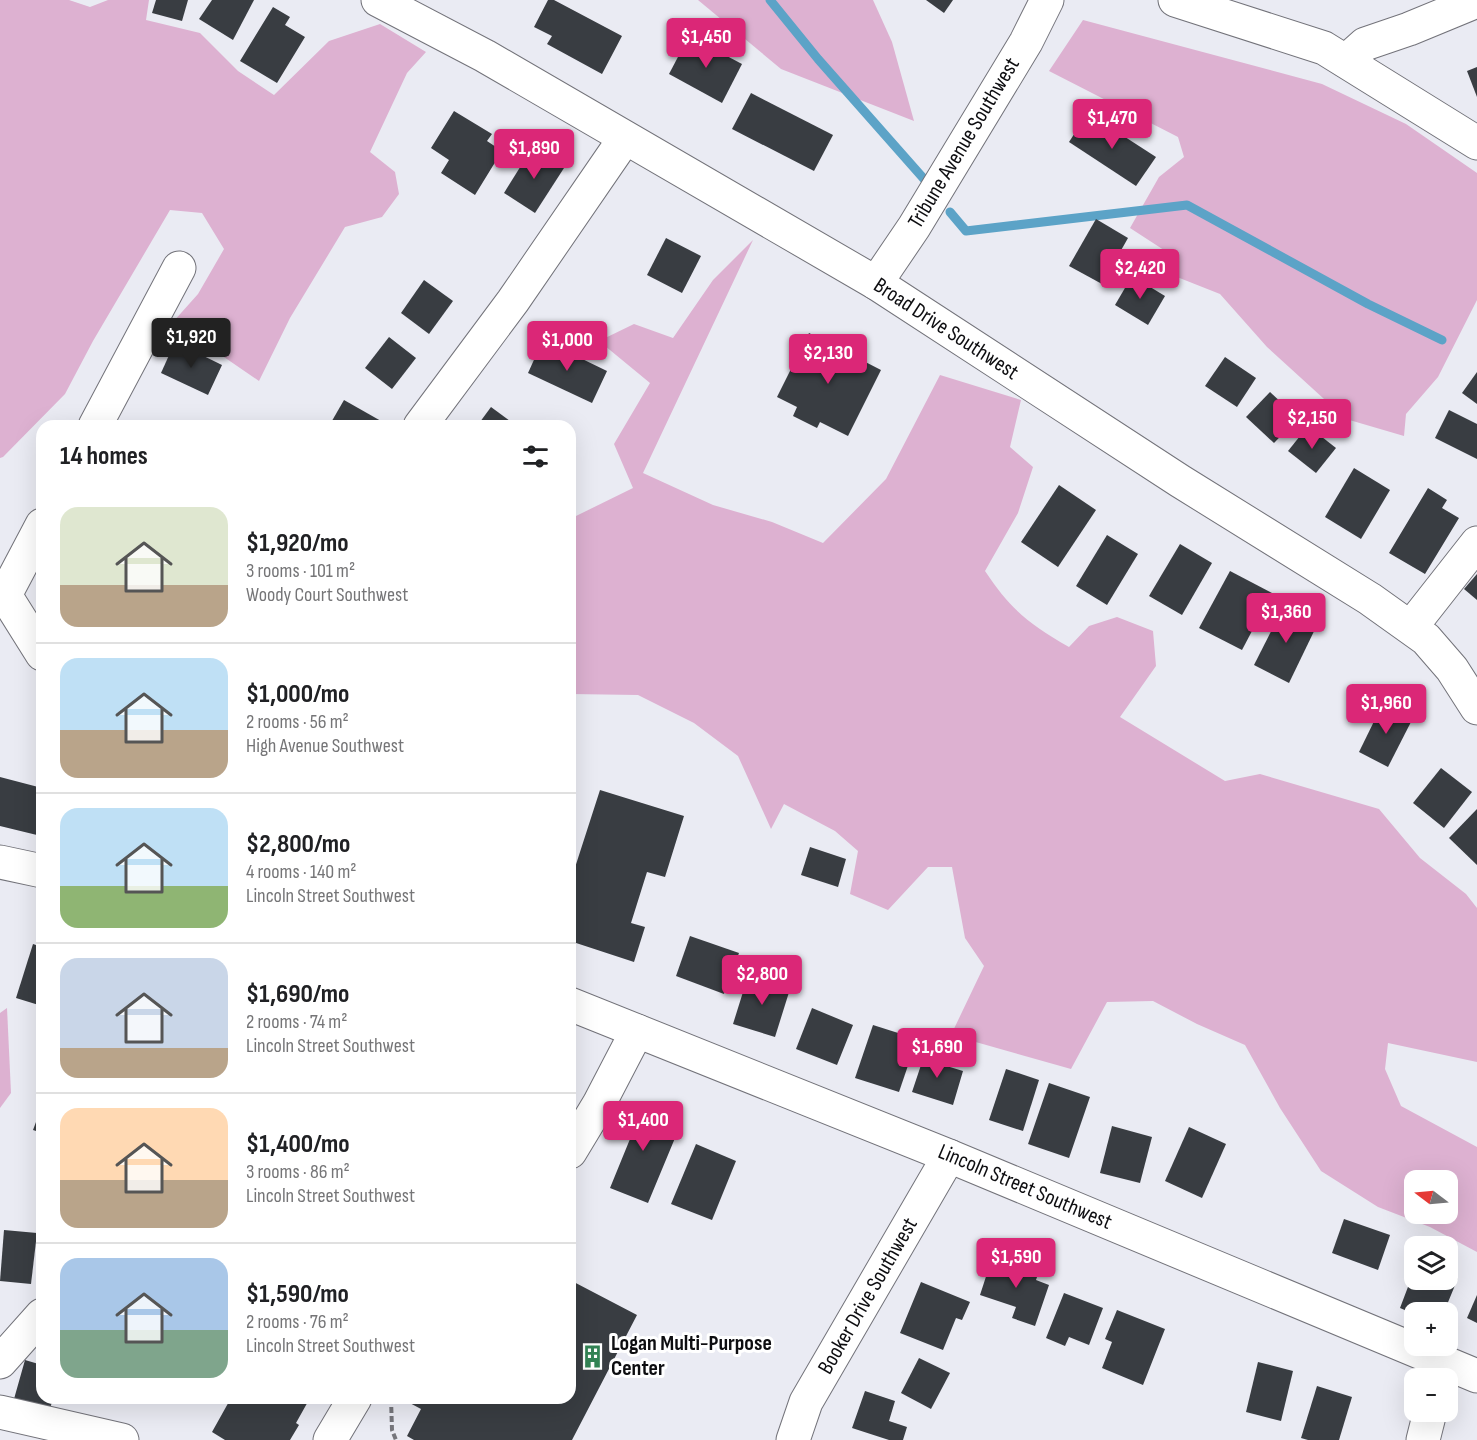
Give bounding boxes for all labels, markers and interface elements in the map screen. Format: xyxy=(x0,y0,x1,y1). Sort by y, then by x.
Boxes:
pin: $1,450 xyxy=(657,18,755,69)
text: $1,450 xyxy=(681,25,731,49)
street label: Tribune Avenue Southwest xyxy=(902,52,1026,233)
pin: $1,470 xyxy=(1063,99,1161,150)
text: $1,470 xyxy=(1087,106,1137,130)
pin: $1,890 xyxy=(485,129,583,180)
text: $1,890 xyxy=(508,136,560,160)
pin: $2,420 xyxy=(1091,249,1189,300)
text: $2,420 xyxy=(1114,256,1166,280)
street label: Broad Drive Southwest xyxy=(868,272,1024,386)
pin: $1,920 xyxy=(142,318,240,369)
pin: $1,000 xyxy=(518,321,616,372)
text: $1,920 xyxy=(166,325,216,349)
text: $1,000 xyxy=(541,328,593,352)
pin: $2,130 xyxy=(779,334,877,385)
text: $2,130 xyxy=(803,341,853,365)
pin: $2,150 xyxy=(1263,399,1361,450)
text: $2,150 xyxy=(1287,406,1337,430)
icon: filters xyxy=(519,440,552,473)
text: 14 homes xyxy=(60,441,148,472)
text: $1,920/mo xyxy=(246,528,348,559)
icon: home xyxy=(108,531,180,603)
text: 3 rooms · 101 m² xyxy=(246,559,355,583)
text: Woody Court Southwest xyxy=(246,583,408,607)
pin: $1,360 xyxy=(1237,593,1335,644)
text: $1,360 xyxy=(1261,600,1311,624)
text: $1,000/mo xyxy=(246,679,349,710)
icon: home xyxy=(108,682,180,754)
pin: $1,960 xyxy=(1337,684,1435,735)
text: $1,960 xyxy=(1360,691,1412,715)
text: 2 rooms · 56 m² xyxy=(246,710,349,734)
text: High Avenue Southwest xyxy=(246,734,404,758)
text: $2,800/mo xyxy=(246,829,350,860)
icon: home xyxy=(108,832,180,904)
text: 4 rooms · 140 m² xyxy=(246,860,356,884)
text: Lincoln Street Southwest xyxy=(246,884,415,908)
pin: $2,800 xyxy=(713,955,811,1006)
text: $2,800 xyxy=(736,962,788,986)
text: $1,690/mo xyxy=(246,979,349,1010)
icon: home xyxy=(108,982,180,1054)
text: 2 rooms · 74 m² xyxy=(246,1010,347,1034)
pin: $1,690 xyxy=(888,1028,986,1079)
text: Lincoln Street Southwest xyxy=(246,1034,415,1058)
text: $1,690 xyxy=(911,1035,963,1059)
pin: $1,400 xyxy=(594,1101,692,1152)
text: $1,400 xyxy=(617,1108,669,1132)
text: $1,400/mo xyxy=(246,1129,350,1160)
icon: home xyxy=(108,1132,180,1204)
street label: Lincoln Street Southwest xyxy=(934,1138,1116,1236)
text: 3 rooms · 86 m² xyxy=(246,1160,350,1184)
north arrow xyxy=(1404,1170,1458,1224)
map controls xyxy=(1404,1170,1458,1422)
text: Lincoln Street Southwest xyxy=(246,1184,415,1208)
street label: Booker Drive Southwest xyxy=(812,1213,924,1379)
button: layers xyxy=(1404,1236,1458,1290)
pin: $1,590 xyxy=(967,1238,1065,1289)
text: $1,590 xyxy=(990,1245,1042,1269)
text: $1,590/mo xyxy=(246,1279,349,1310)
icon: home xyxy=(108,1282,180,1354)
button: + xyxy=(1404,1302,1458,1356)
text: 2 rooms · 76 m² xyxy=(246,1310,349,1334)
place label: Logan Multi-Purpose Center xyxy=(611,1330,772,1382)
text: Lincoln Street Southwest xyxy=(246,1334,415,1358)
building icon: Logan Multi-Purpose Center xyxy=(580,1343,606,1369)
button: − xyxy=(1404,1368,1458,1422)

